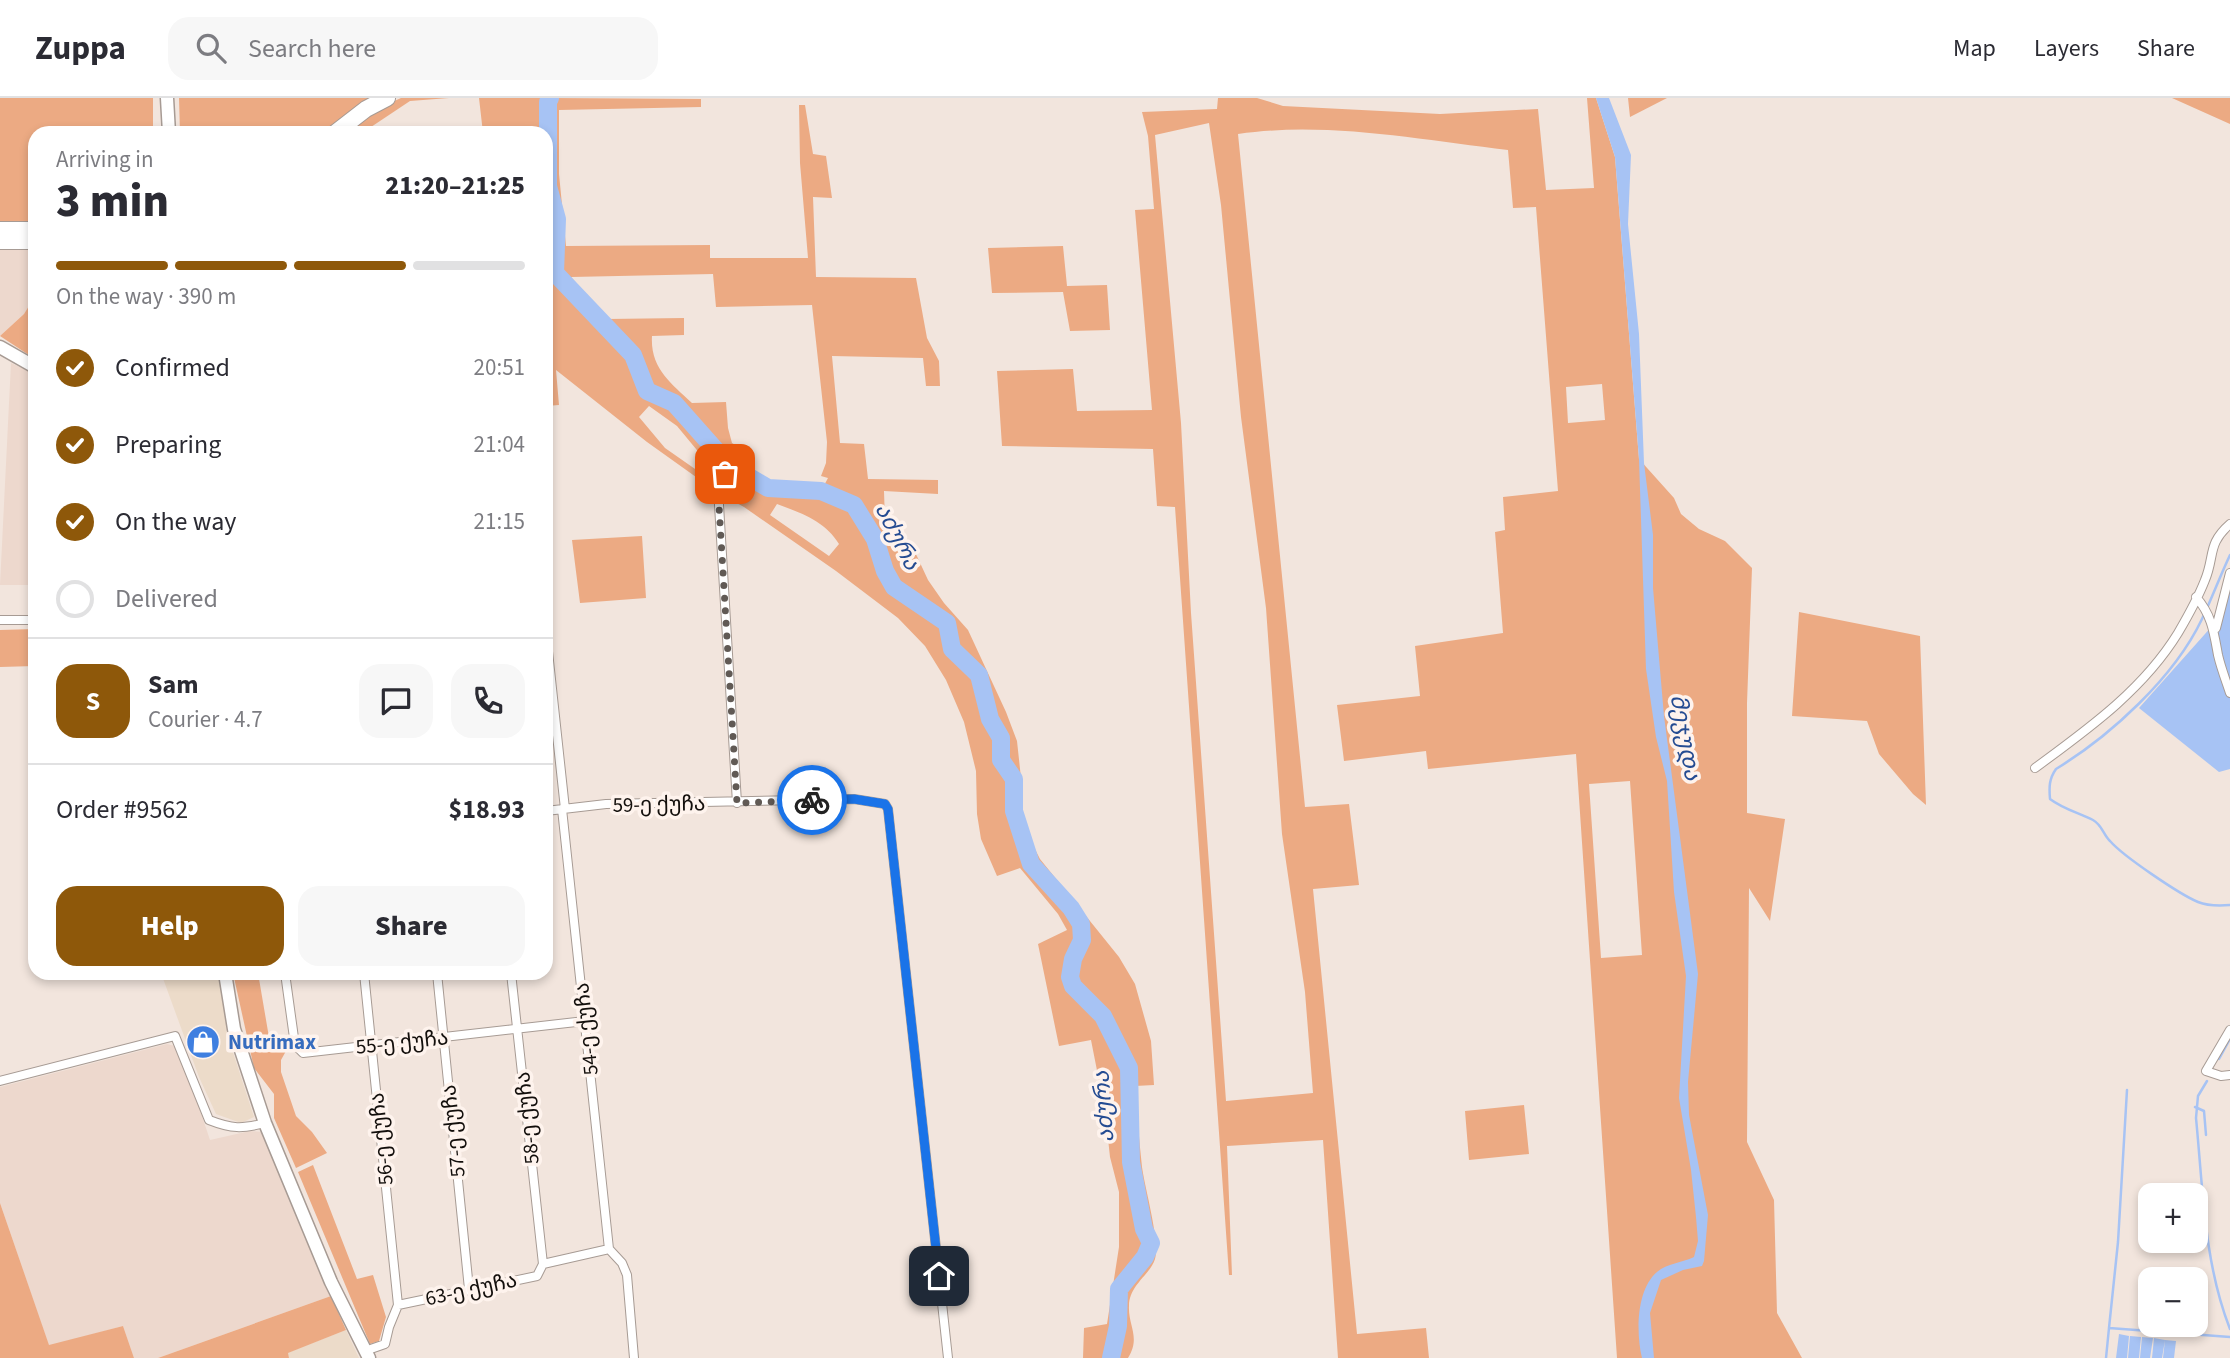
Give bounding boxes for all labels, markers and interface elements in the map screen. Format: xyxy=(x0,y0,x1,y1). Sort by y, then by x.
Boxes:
search box xyxy=(168,17,658,80)
text: Zuppa xyxy=(35,25,126,72)
icon: search xyxy=(192,29,230,67)
text: Search here xyxy=(248,30,376,67)
text: Map xyxy=(1953,31,1996,66)
text: Layers xyxy=(2034,31,2099,66)
text: Share xyxy=(2137,31,2195,66)
text: Arriving in xyxy=(56,143,154,176)
text: 21:20–21:25 xyxy=(385,167,525,204)
text: 3 min xyxy=(56,169,169,234)
text: On the way · 390 m xyxy=(56,280,236,313)
icon: check xyxy=(56,349,94,387)
text: Confirmed xyxy=(115,349,230,386)
text: 20:51 xyxy=(474,351,525,384)
icon: check xyxy=(56,426,94,464)
text: Preparing xyxy=(115,426,221,463)
text: 21:04 xyxy=(474,428,525,461)
pin xyxy=(695,444,755,504)
icon: bag xyxy=(706,455,744,493)
water label: აძურა xyxy=(867,497,929,576)
icon: check xyxy=(56,503,94,541)
text: On the way xyxy=(115,503,236,540)
text: 21:15 xyxy=(474,505,525,538)
text: Delivered xyxy=(115,580,218,617)
button: chat xyxy=(359,664,433,738)
button: phone xyxy=(451,664,525,738)
text: Sam xyxy=(148,666,198,703)
text: S xyxy=(86,683,100,720)
water label: მეჯუდა xyxy=(1662,691,1709,783)
text: Courier · 4.7 xyxy=(148,703,263,736)
courier xyxy=(777,765,847,835)
icon: bike xyxy=(793,781,831,819)
street label: 59-ე ქუჩა xyxy=(612,788,706,820)
text: Order #9562 xyxy=(56,791,188,828)
text: $18.93 xyxy=(449,791,525,828)
button: Help xyxy=(56,886,284,966)
button: Share xyxy=(298,886,525,966)
street label: 54-ე ქუჩა xyxy=(566,981,606,1077)
street label: 55-ე ქუჩა xyxy=(354,1022,450,1062)
shop icon: Nutrimax xyxy=(184,1023,222,1061)
place label: Nutrimax xyxy=(228,1027,316,1057)
street label: 58-ე ქუჩა xyxy=(507,1070,547,1166)
water label: აძურა xyxy=(1085,1070,1122,1144)
street label: 57-ე ქუჩა xyxy=(433,1083,473,1179)
street label: 56-ე ქუჩა xyxy=(361,1091,401,1187)
map controls xyxy=(2138,1183,2208,1337)
button: + xyxy=(2138,1183,2208,1253)
pin xyxy=(909,1246,969,1306)
icon: home xyxy=(920,1257,958,1295)
street label: 63-ე ქუჩა xyxy=(422,1265,520,1313)
button: − xyxy=(2138,1267,2208,1337)

